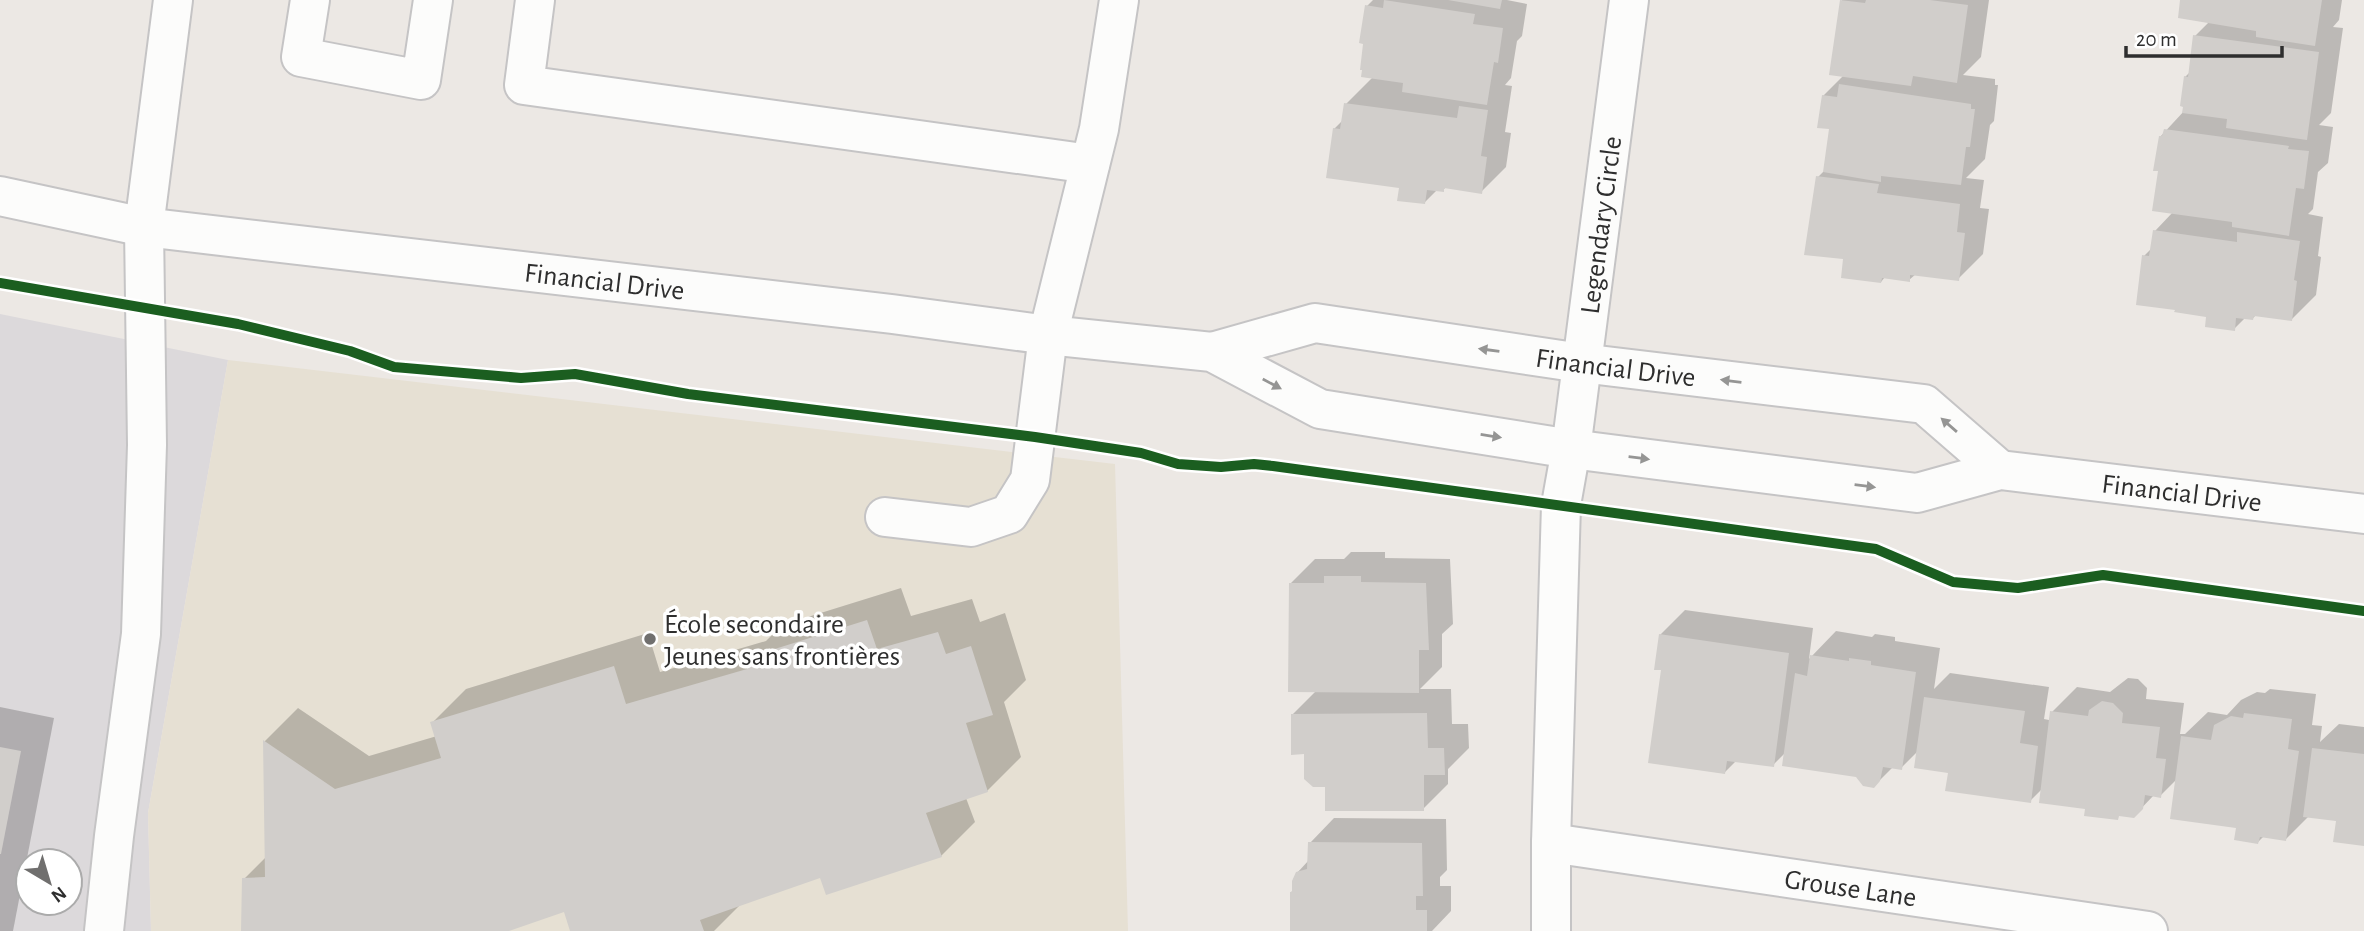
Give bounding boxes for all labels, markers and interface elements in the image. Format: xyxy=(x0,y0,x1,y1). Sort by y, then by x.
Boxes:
scale bar xyxy=(2126,14,2282,58)
text: 20 m xyxy=(2136,29,2177,50)
street label: Legendary Circle xyxy=(1577,135,1627,316)
street label: Financial Drive xyxy=(523,259,686,306)
one-way arrow xyxy=(1478,344,1500,355)
street label: Financial Drive xyxy=(1534,344,1697,393)
one-way arrow xyxy=(1720,375,1742,386)
one-way arrow xyxy=(1262,378,1282,390)
one-way arrow xyxy=(1940,417,1958,433)
one-way arrow xyxy=(1481,431,1503,442)
one-way arrow xyxy=(1628,452,1650,463)
street label: Financial Drive xyxy=(2100,470,2263,518)
one-way arrow xyxy=(1854,480,1876,491)
place label: École secondaire Jeunes sans frontières xyxy=(664,608,900,671)
marker: École secondaire Jeunes sans frontières xyxy=(642,631,658,647)
north arrow xyxy=(14,847,84,917)
street label: Grouse Lane xyxy=(1783,866,1918,913)
text: N xyxy=(47,883,70,906)

